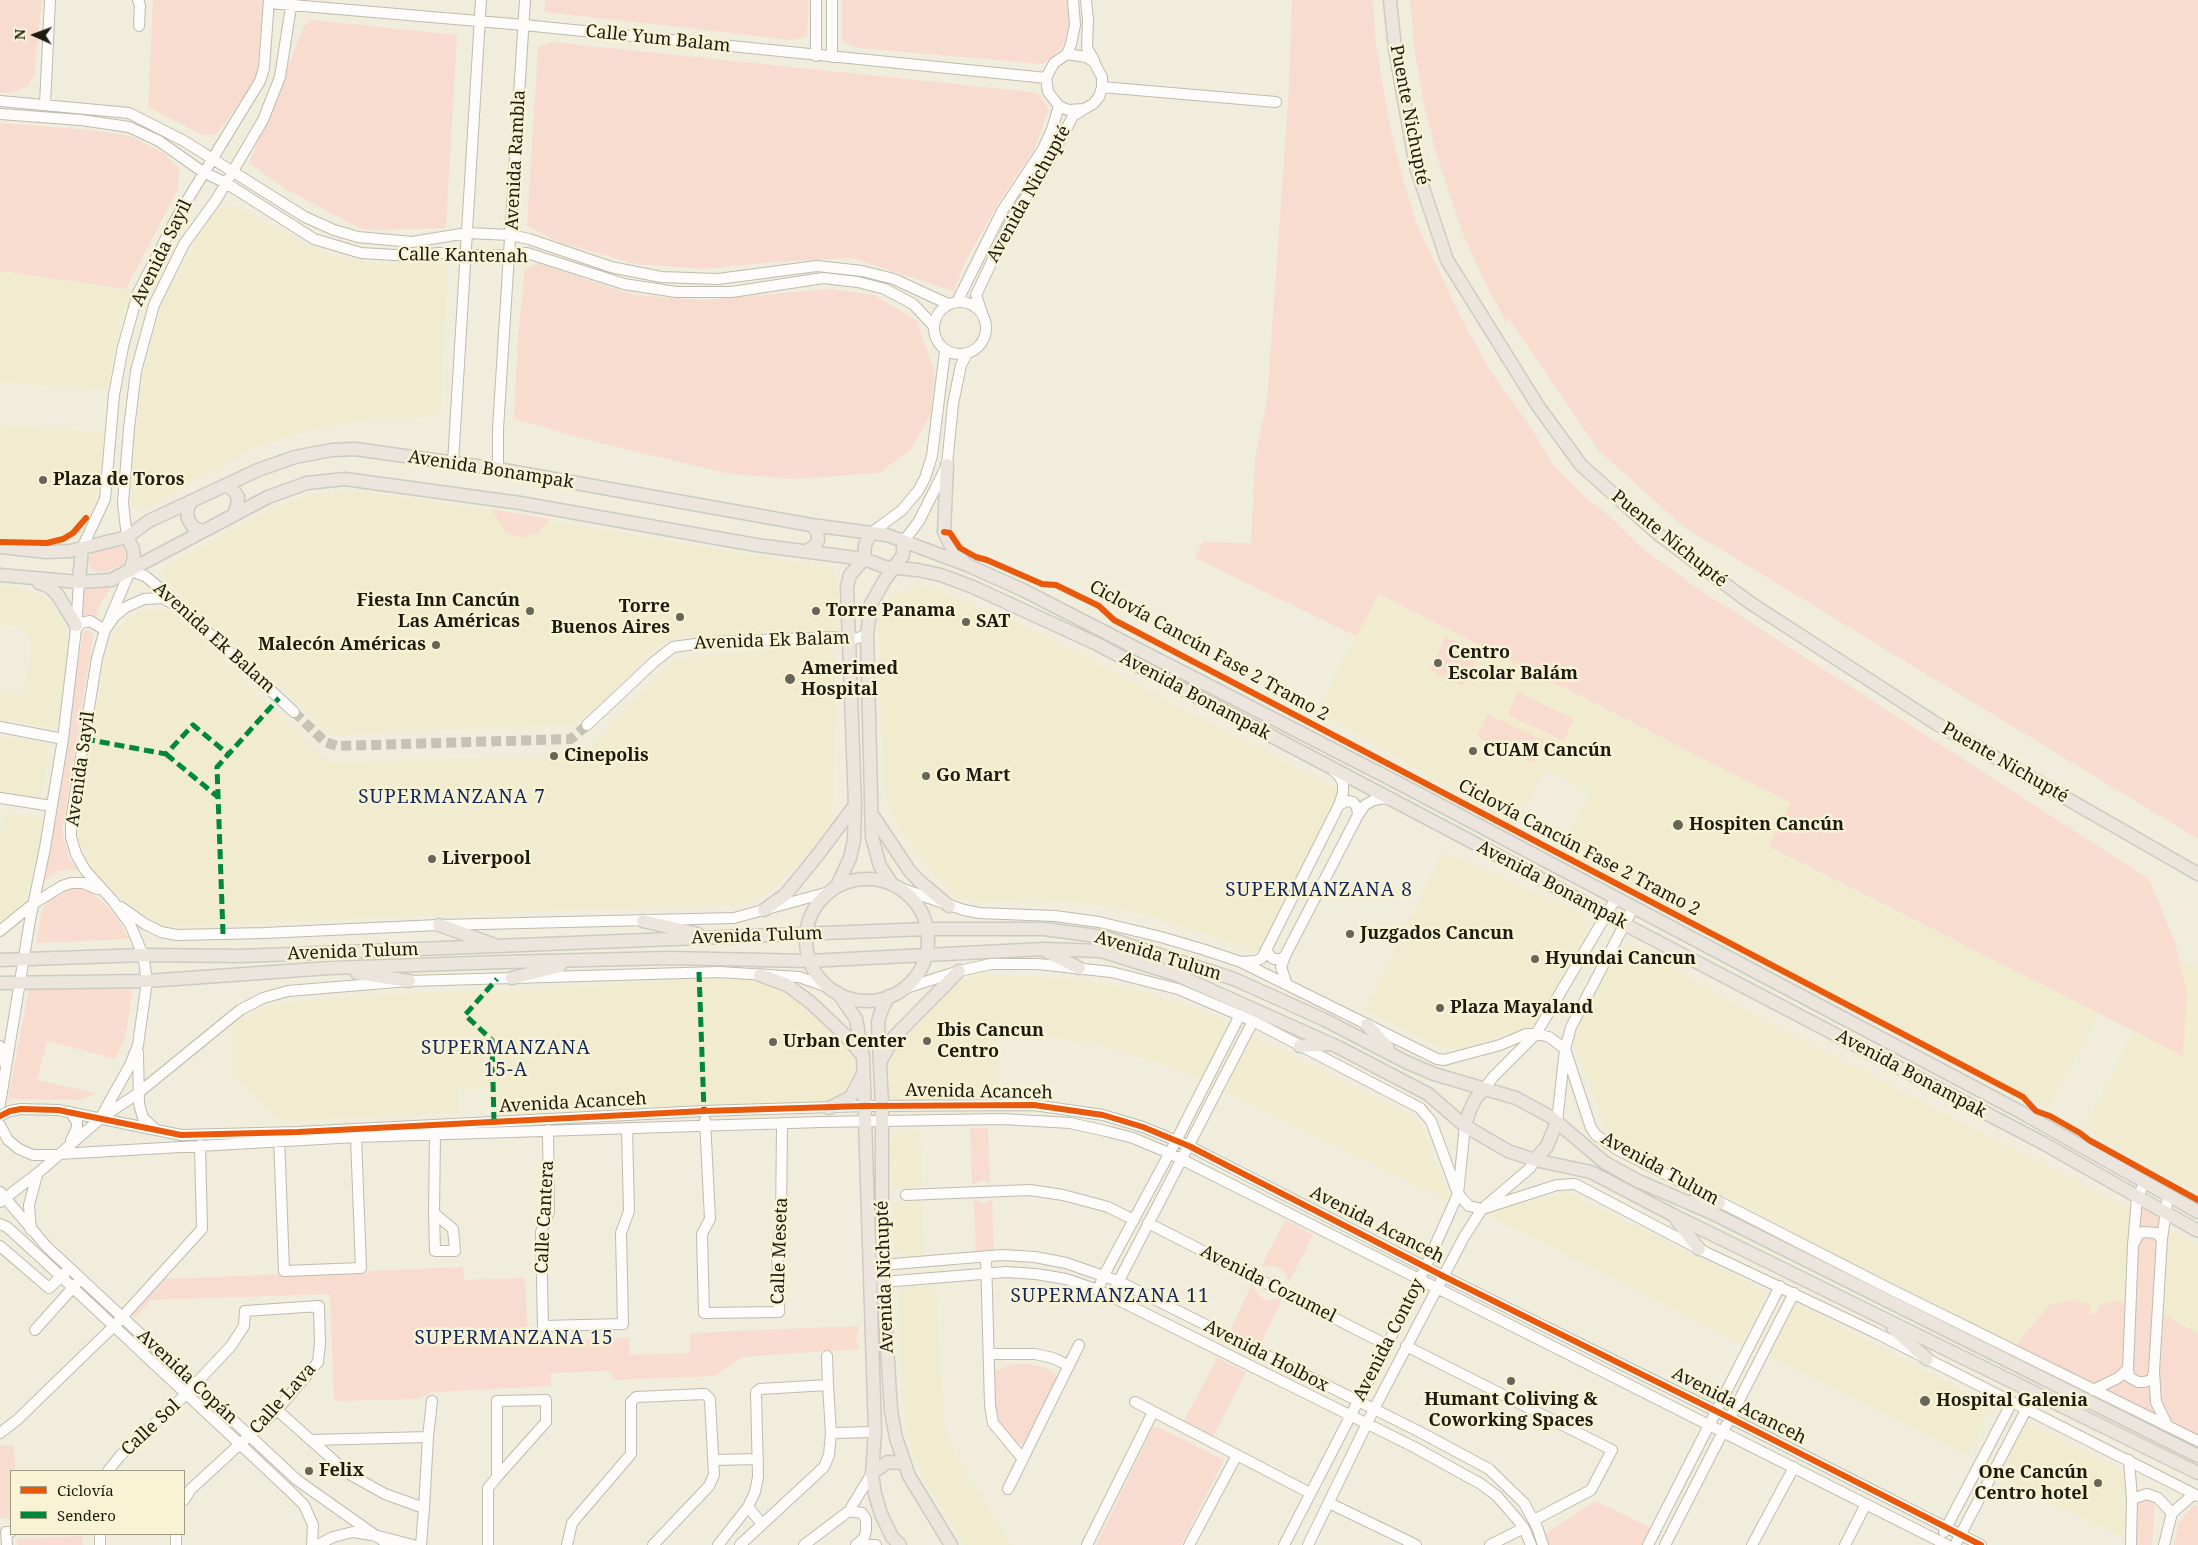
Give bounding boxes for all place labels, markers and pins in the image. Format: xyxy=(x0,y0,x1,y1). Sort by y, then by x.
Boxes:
place label: Plaza de Toros xyxy=(53,469,185,491)
marker: Plaza de Toros xyxy=(37,474,49,486)
place label: Fiesta Inn Cancún Las Américas xyxy=(357,590,520,632)
place label: Torre Buenos Aires xyxy=(551,596,670,638)
place label: Torre Panama xyxy=(826,600,956,622)
marker: Fiesta Inn Cancún Las Américas xyxy=(524,605,536,617)
marker: Torre Panama xyxy=(810,605,822,617)
marker: Torre Buenos Aires xyxy=(674,611,686,623)
place label: SAT xyxy=(976,611,1010,633)
marker: SAT xyxy=(960,616,972,628)
place label: Malecón Américas xyxy=(258,634,426,656)
marker: Malecón Américas xyxy=(430,639,442,651)
place label: Centro Escolar Balám xyxy=(1448,642,1578,684)
marker: Centro Escolar Balám xyxy=(1432,657,1444,669)
place label: Amerimed Hospital xyxy=(801,658,898,701)
marker: Amerimed Hospital xyxy=(783,672,797,686)
place label: CUAM Cancún xyxy=(1483,740,1612,762)
place label: Cinepolis xyxy=(564,745,649,767)
marker: CUAM Cancún xyxy=(1467,745,1479,757)
marker: Cinepolis xyxy=(548,750,560,762)
place label: Go Mart xyxy=(936,765,1010,787)
marker: Go Mart xyxy=(920,770,932,782)
place label: Hospiten Cancún xyxy=(1689,814,1844,836)
marker: Hospiten Cancún xyxy=(1671,818,1685,832)
place label: Liverpool xyxy=(442,848,531,870)
marker: Liverpool xyxy=(426,853,438,865)
place label: Juzgados Cancun xyxy=(1360,923,1514,945)
marker: Juzgados Cancun xyxy=(1344,928,1356,940)
place label: Hyundai Cancun xyxy=(1545,948,1696,970)
marker: Hyundai Cancun xyxy=(1529,953,1541,965)
place label: Plaza Mayaland xyxy=(1450,997,1593,1019)
marker: Plaza Mayaland xyxy=(1434,1002,1446,1014)
place label: Ibis Cancun Centro xyxy=(937,1020,1044,1062)
place label: Urban Center xyxy=(783,1031,906,1053)
marker: Ibis Cancun Centro xyxy=(921,1035,933,1047)
marker: Urban Center xyxy=(767,1036,779,1048)
marker: Humant Coliving & Coworking Spaces xyxy=(1505,1375,1517,1387)
place label: Humant Coliving & Coworking Spaces xyxy=(1424,1389,1598,1432)
place label: Hospital Galenia xyxy=(1936,1390,2088,1412)
marker: Hospital Galenia xyxy=(1918,1394,1932,1408)
place label: Felix xyxy=(319,1460,364,1482)
place label: One Cancún Centro hotel xyxy=(1974,1462,2088,1505)
marker: Felix xyxy=(303,1465,315,1477)
marker: One Cancún Centro hotel xyxy=(2092,1477,2104,1489)

